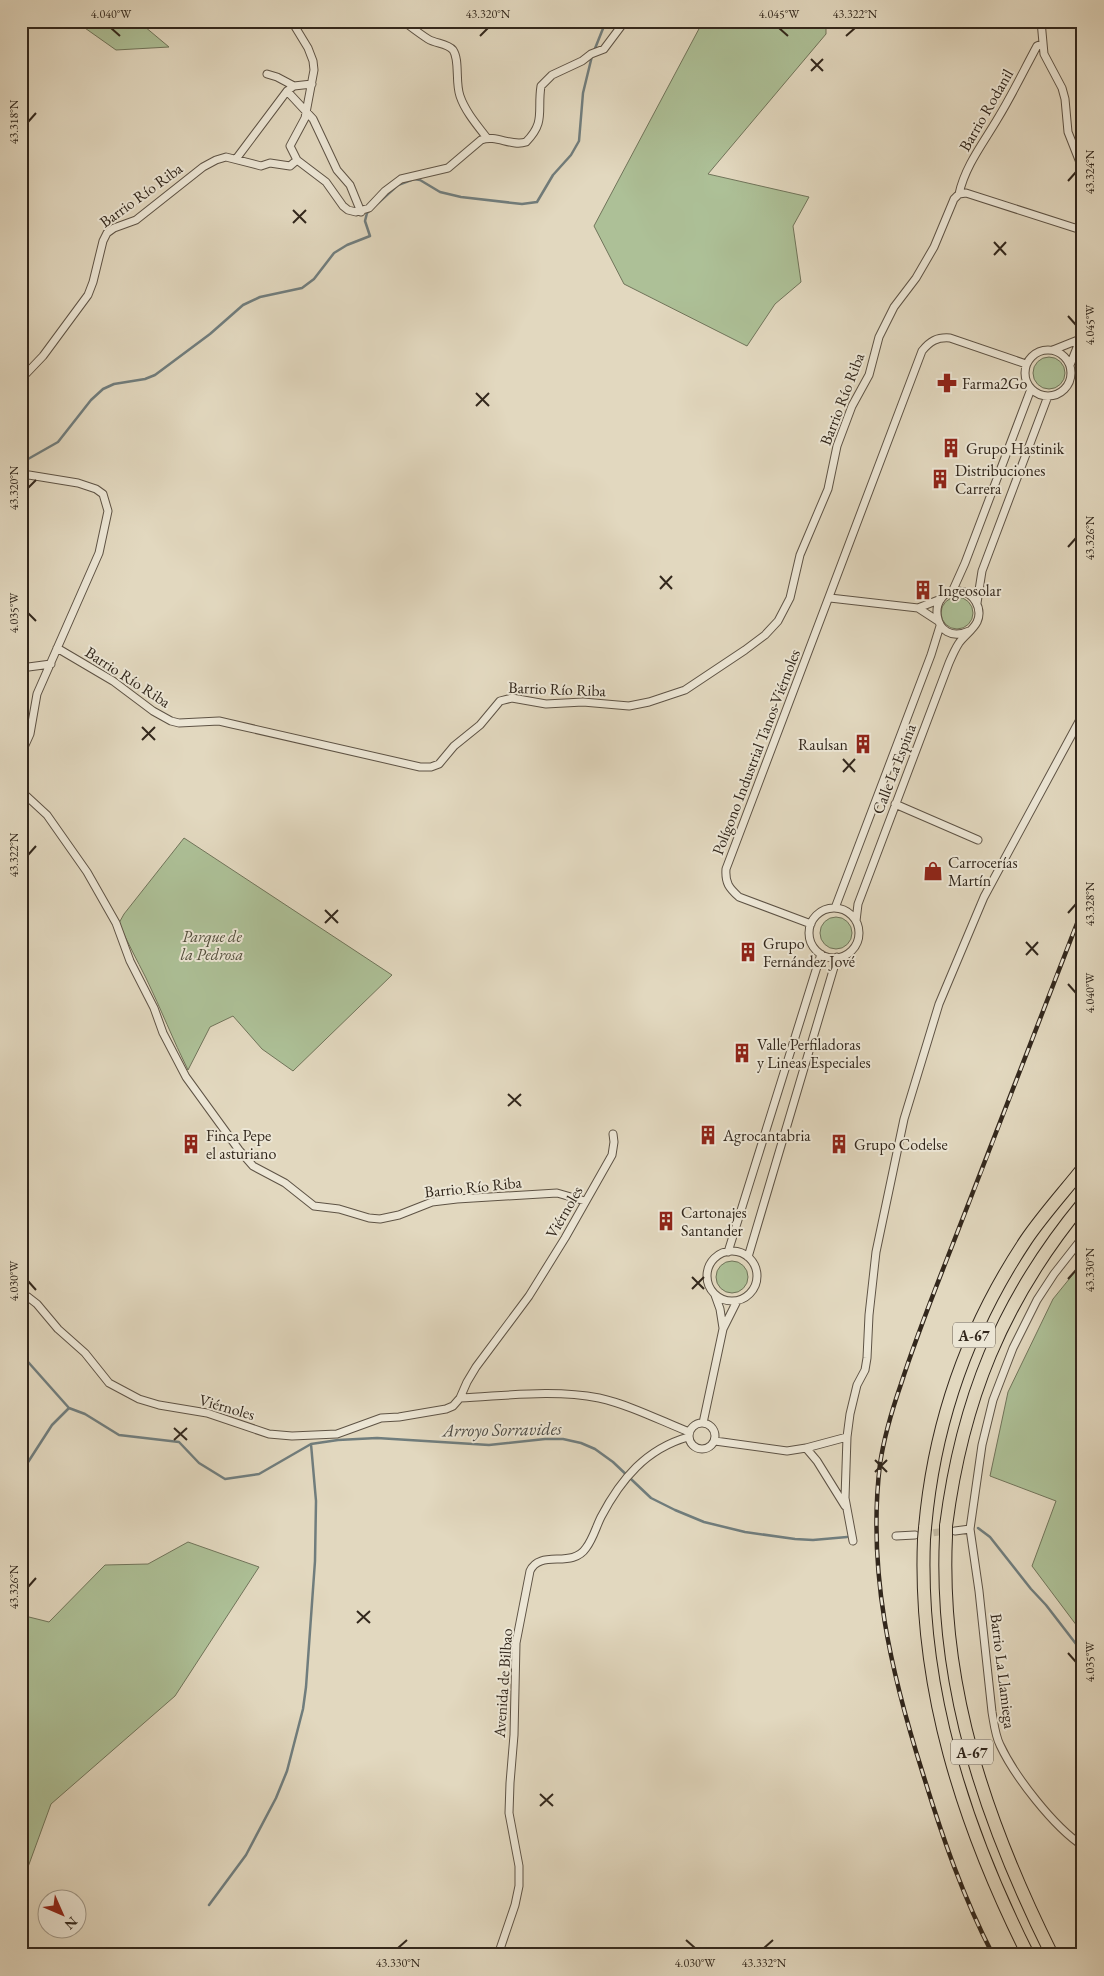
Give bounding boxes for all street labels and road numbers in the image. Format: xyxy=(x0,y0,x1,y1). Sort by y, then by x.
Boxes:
street label: Barrio Rodanil xyxy=(954,65,1018,155)
street label: Barrio Río Riba xyxy=(95,157,187,232)
street label: Barrio Río Riba xyxy=(815,349,870,448)
street label: Barrio Río Riba xyxy=(81,642,175,713)
street label: Polígono Industrial Tanos-Viérnoles xyxy=(707,646,805,858)
street label: Barrio Río Riba xyxy=(508,677,607,701)
street label: Calle La Espina xyxy=(867,720,921,817)
street label: Barrio Río Riba xyxy=(423,1171,523,1203)
street label: Viérnoles xyxy=(541,1182,587,1242)
road number: A-67 xyxy=(953,1322,995,1348)
street label: Viérnoles xyxy=(197,1389,257,1425)
street label: Barrio La Llamiega xyxy=(986,1612,1021,1730)
street label: Avenida de Bilbao xyxy=(489,1627,517,1739)
road number: A-67 xyxy=(951,1740,993,1764)

